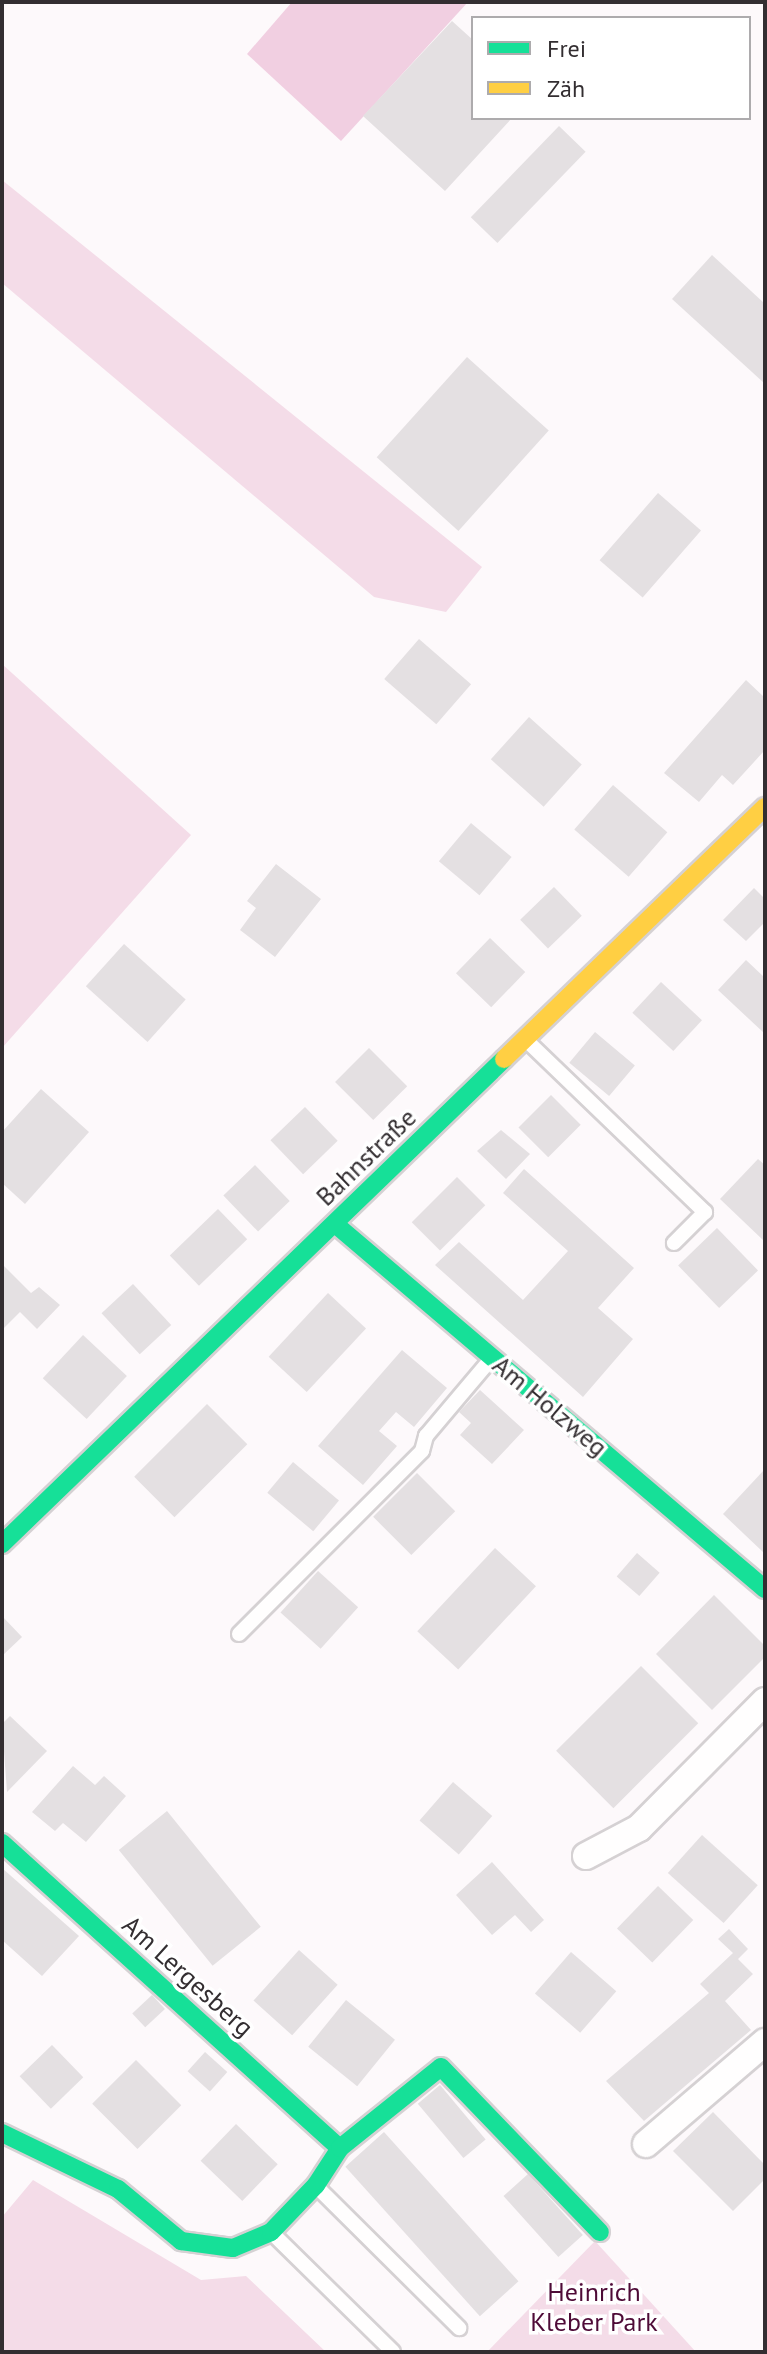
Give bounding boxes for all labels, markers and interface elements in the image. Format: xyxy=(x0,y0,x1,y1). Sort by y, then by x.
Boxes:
legend xyxy=(471,16,751,120)
text: Frei xyxy=(547,33,586,64)
text: Zäh xyxy=(547,73,585,104)
street label: Bahnstraße xyxy=(310,1102,422,1212)
street label: Am Holzweg xyxy=(487,1349,613,1463)
street label: Am Lergesberg xyxy=(116,1909,260,2043)
park label: Heinrich Kleber Park xyxy=(530,2276,658,2338)

